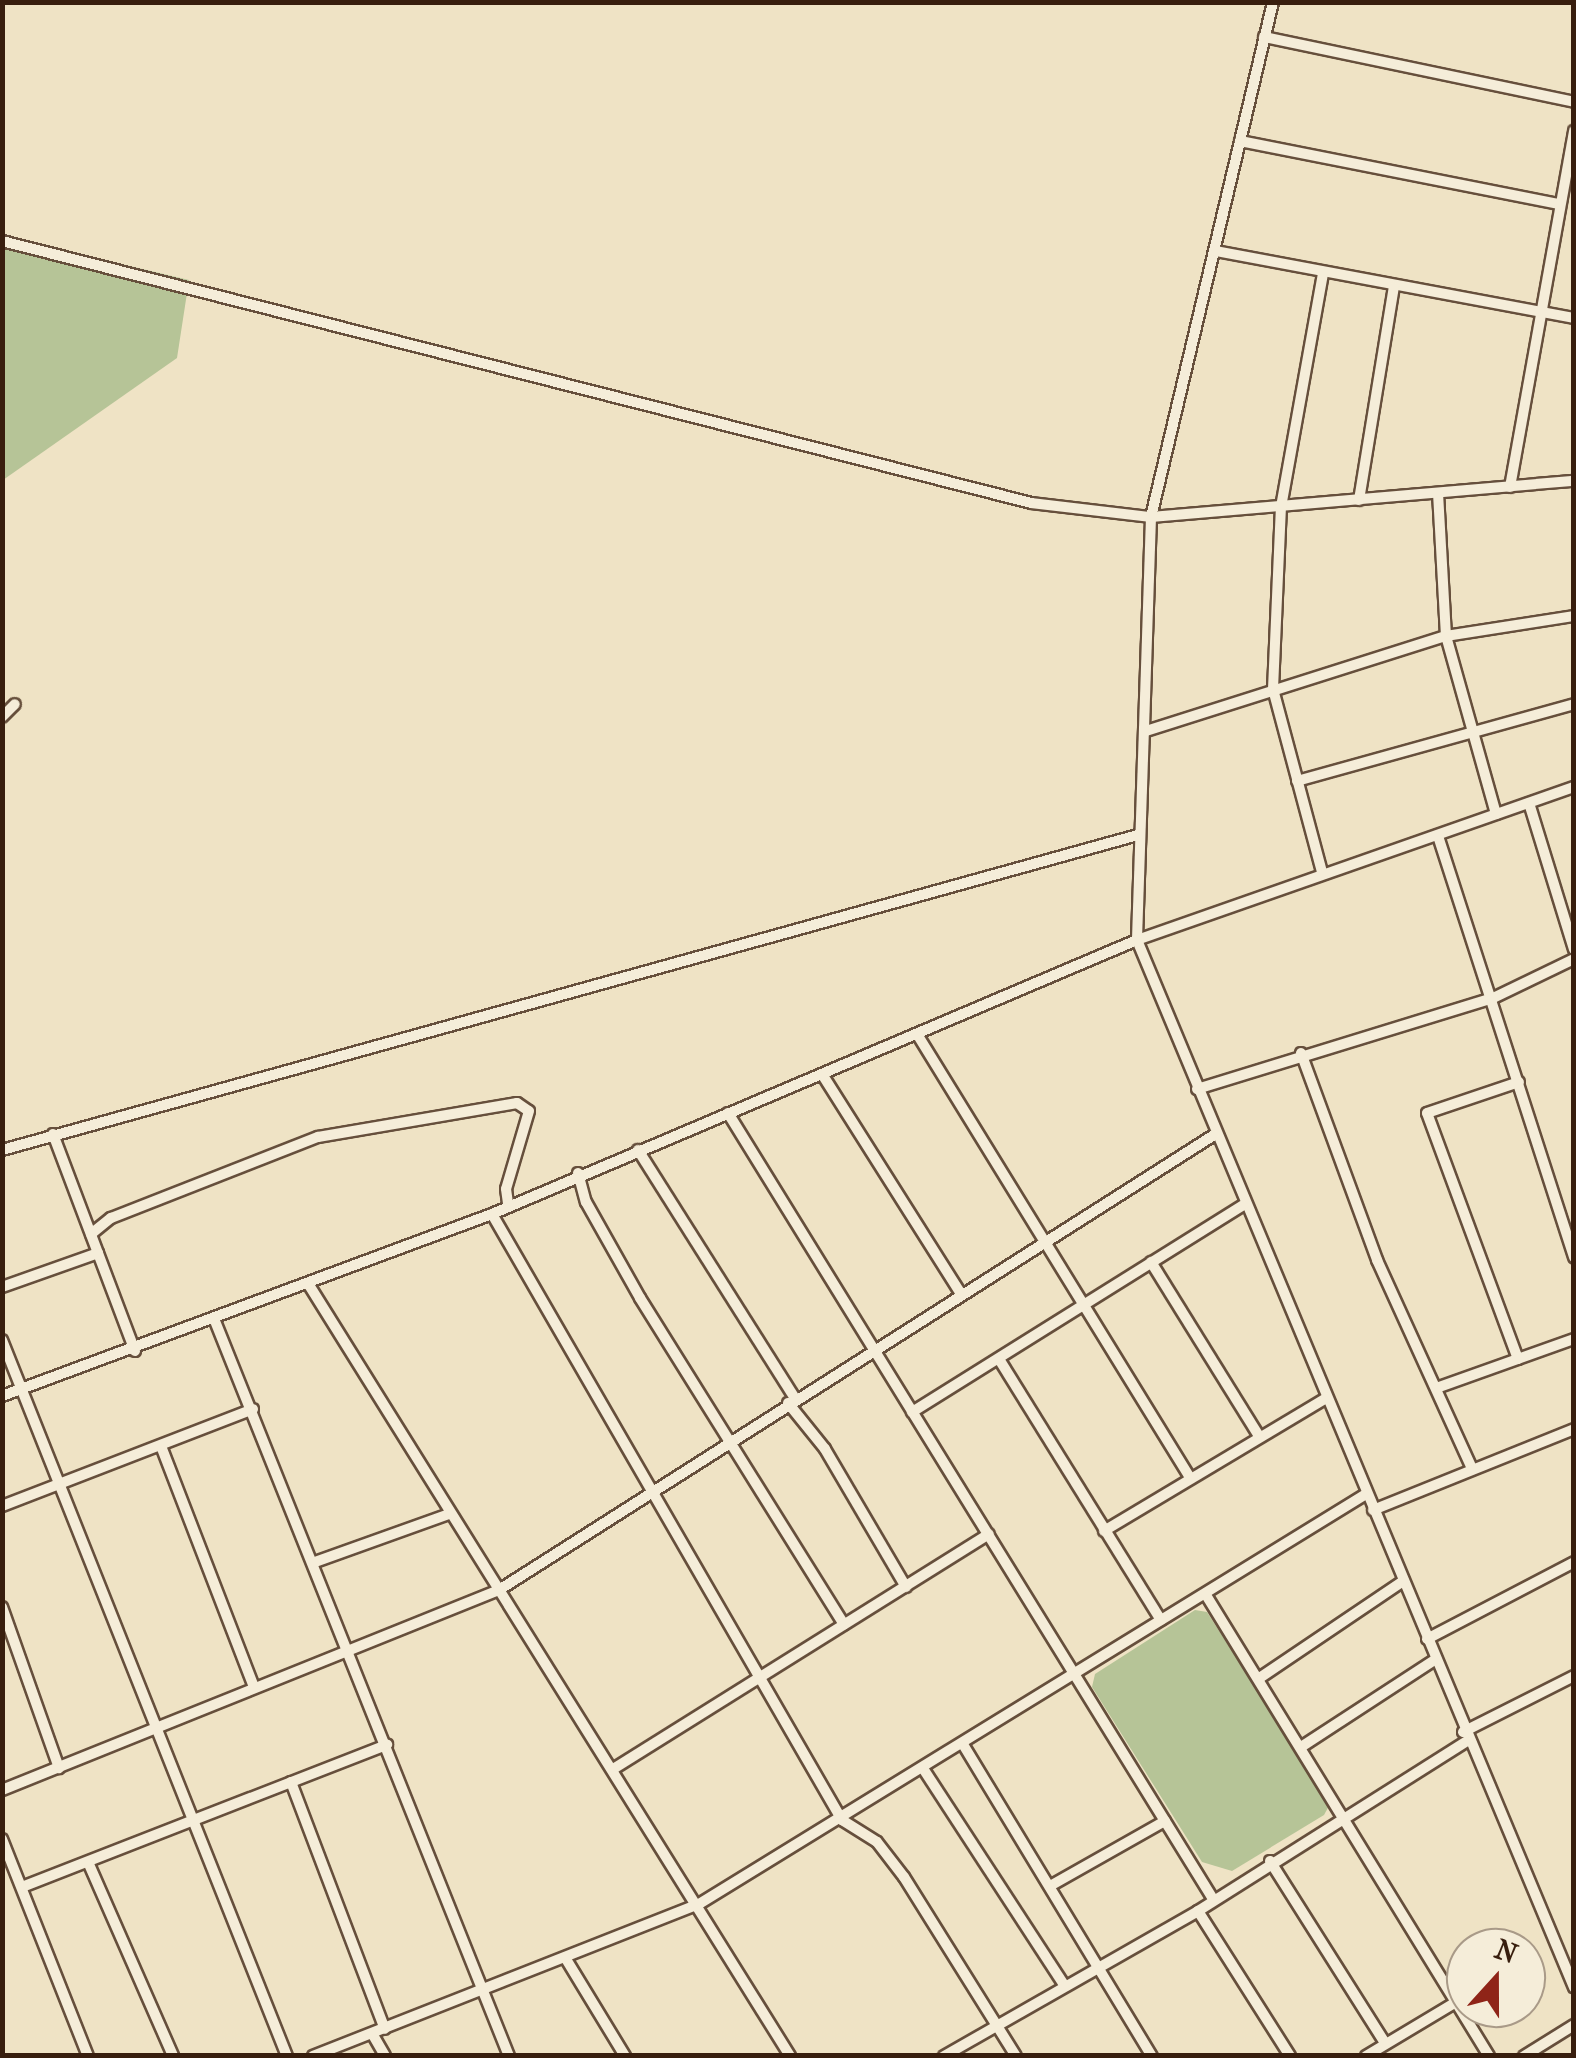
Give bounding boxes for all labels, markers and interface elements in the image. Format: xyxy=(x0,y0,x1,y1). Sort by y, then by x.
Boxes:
north arrow xyxy=(1446,1928,1546,2028)
text: N xyxy=(1490,1932,1522,1971)

